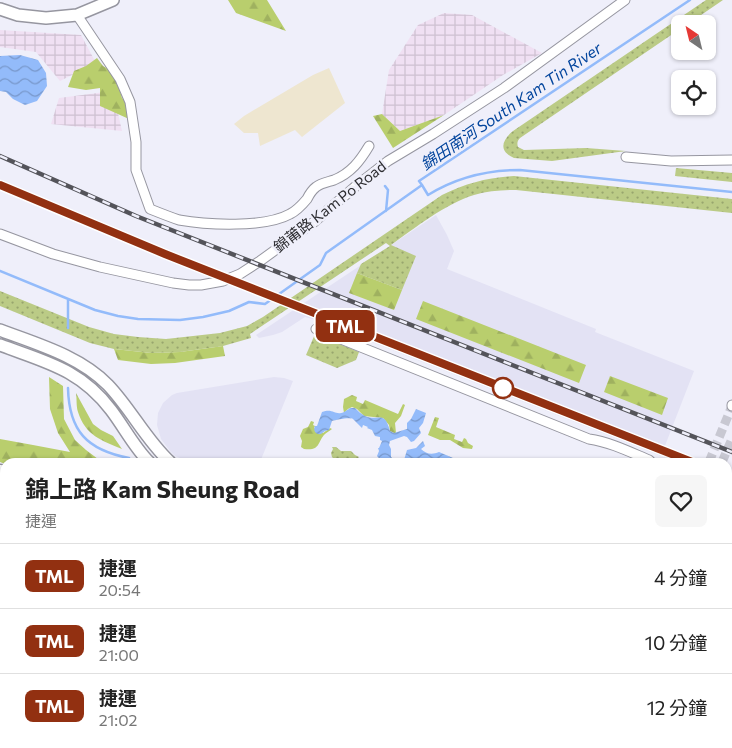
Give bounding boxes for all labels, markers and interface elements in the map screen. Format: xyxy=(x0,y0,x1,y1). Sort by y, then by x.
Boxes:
north arrow xyxy=(671,15,716,60)
map controls xyxy=(671,15,716,115)
water label: 錦田南河 South Kam Tin River xyxy=(417,37,605,173)
button: locate xyxy=(671,70,716,115)
street label: 錦莆路 Kam Po Road xyxy=(270,157,389,256)
line badge: TML xyxy=(316,310,374,342)
text: TML xyxy=(326,315,364,337)
unlabelled marker xyxy=(492,377,514,399)
text: 錦上路 Kam Sheung Road xyxy=(25,474,300,503)
button: heart xyxy=(655,475,707,527)
text: 捷運 xyxy=(25,511,57,530)
text: 捷運 xyxy=(99,556,137,579)
text: TML xyxy=(35,565,74,587)
text: 4 分鐘 xyxy=(654,566,707,589)
text: 20:54 xyxy=(99,580,141,599)
text: 捷運 xyxy=(99,621,137,644)
text: TML xyxy=(35,630,74,652)
text: 10 分鐘 xyxy=(645,631,707,654)
text: 21:00 xyxy=(99,645,139,664)
text: 捷運 xyxy=(99,686,137,709)
text: TML xyxy=(35,695,74,717)
text: 12 分鐘 xyxy=(647,696,707,719)
text: 21:02 xyxy=(99,710,137,729)

